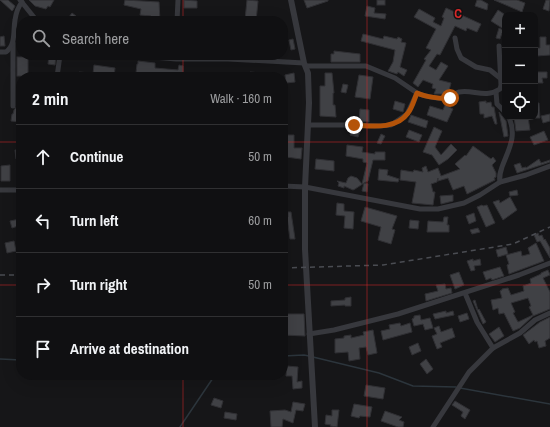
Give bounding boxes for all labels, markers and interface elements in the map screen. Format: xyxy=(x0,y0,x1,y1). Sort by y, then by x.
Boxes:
text: C xyxy=(454,5,462,22)
map controls xyxy=(502,12,538,120)
button: + xyxy=(502,12,538,48)
search box xyxy=(16,16,288,60)
icon: search xyxy=(30,27,52,49)
text: Search here xyxy=(62,28,129,49)
button: − xyxy=(502,48,538,84)
button: locate xyxy=(502,84,538,120)
text: 2 min xyxy=(32,87,68,110)
route start xyxy=(441,89,459,107)
text: Walk · 160 m xyxy=(210,90,272,107)
route end xyxy=(345,116,363,134)
icon: ahead xyxy=(32,146,54,168)
text: Continue xyxy=(70,146,123,167)
text: 50 m xyxy=(248,148,272,165)
icon: left xyxy=(32,210,54,232)
text: Turn left xyxy=(70,210,118,231)
text: 60 m xyxy=(248,212,272,229)
icon: right xyxy=(32,274,54,296)
text: Turn right xyxy=(70,274,127,295)
text: 50 m xyxy=(248,276,272,293)
icon: arrive xyxy=(32,338,54,360)
text: Arrive at destination xyxy=(70,338,189,359)

